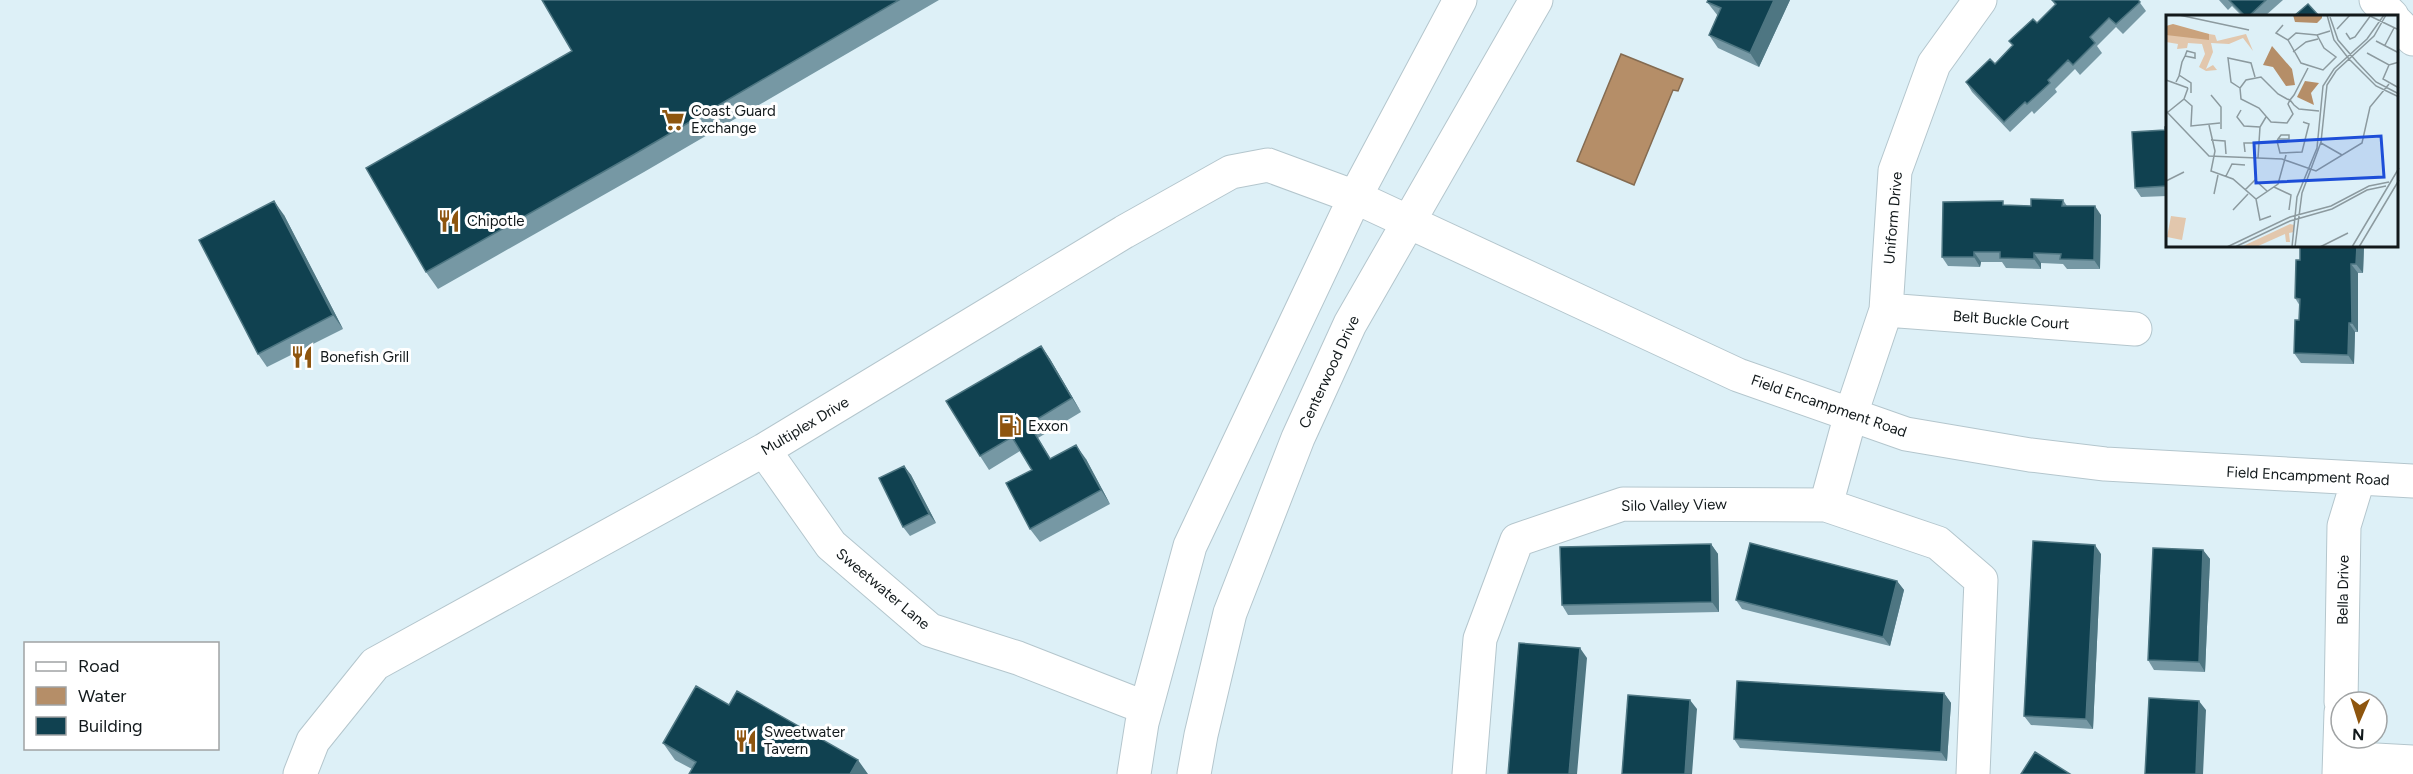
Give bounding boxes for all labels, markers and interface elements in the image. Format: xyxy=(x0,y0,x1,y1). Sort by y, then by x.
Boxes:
inset map xyxy=(2166,15,2398,248)
place label: Coast Guard Exchange xyxy=(691,102,776,137)
supermarket icon: Coast Guard Exchange xyxy=(660,107,686,133)
street label: Uniform Drive xyxy=(1880,171,1906,265)
restaurant icon: Chipotle xyxy=(436,208,462,234)
place label: Chipotle xyxy=(467,212,524,230)
street label: Belt Buckle Court xyxy=(1952,307,2070,333)
street label: Centerwood Drive xyxy=(1295,313,1363,431)
restaurant icon: Bonefish Grill xyxy=(289,344,315,370)
place label: Bonefish Grill xyxy=(320,348,409,366)
street label: Field Encampment Road xyxy=(1749,371,1909,441)
street label: Multiplex Drive xyxy=(758,393,852,459)
fuel station icon: Exxon xyxy=(997,413,1023,439)
place label: Exxon xyxy=(1028,417,1068,435)
street label: Field Encampment Road xyxy=(2226,463,2390,489)
street label: Silo Valley View xyxy=(1621,495,1727,515)
street label: Sweetwater Lane xyxy=(833,545,933,633)
street label: Bella Drive xyxy=(2333,555,2353,625)
legend xyxy=(24,642,219,750)
text: Road xyxy=(78,655,119,677)
text: Water xyxy=(78,685,126,707)
north arrow xyxy=(2329,690,2389,750)
text: Building xyxy=(78,715,143,737)
place label: Sweetwater Tavern xyxy=(764,723,845,758)
text: N xyxy=(2352,725,2365,744)
restaurant icon: Sweetwater Tavern xyxy=(733,728,759,754)

